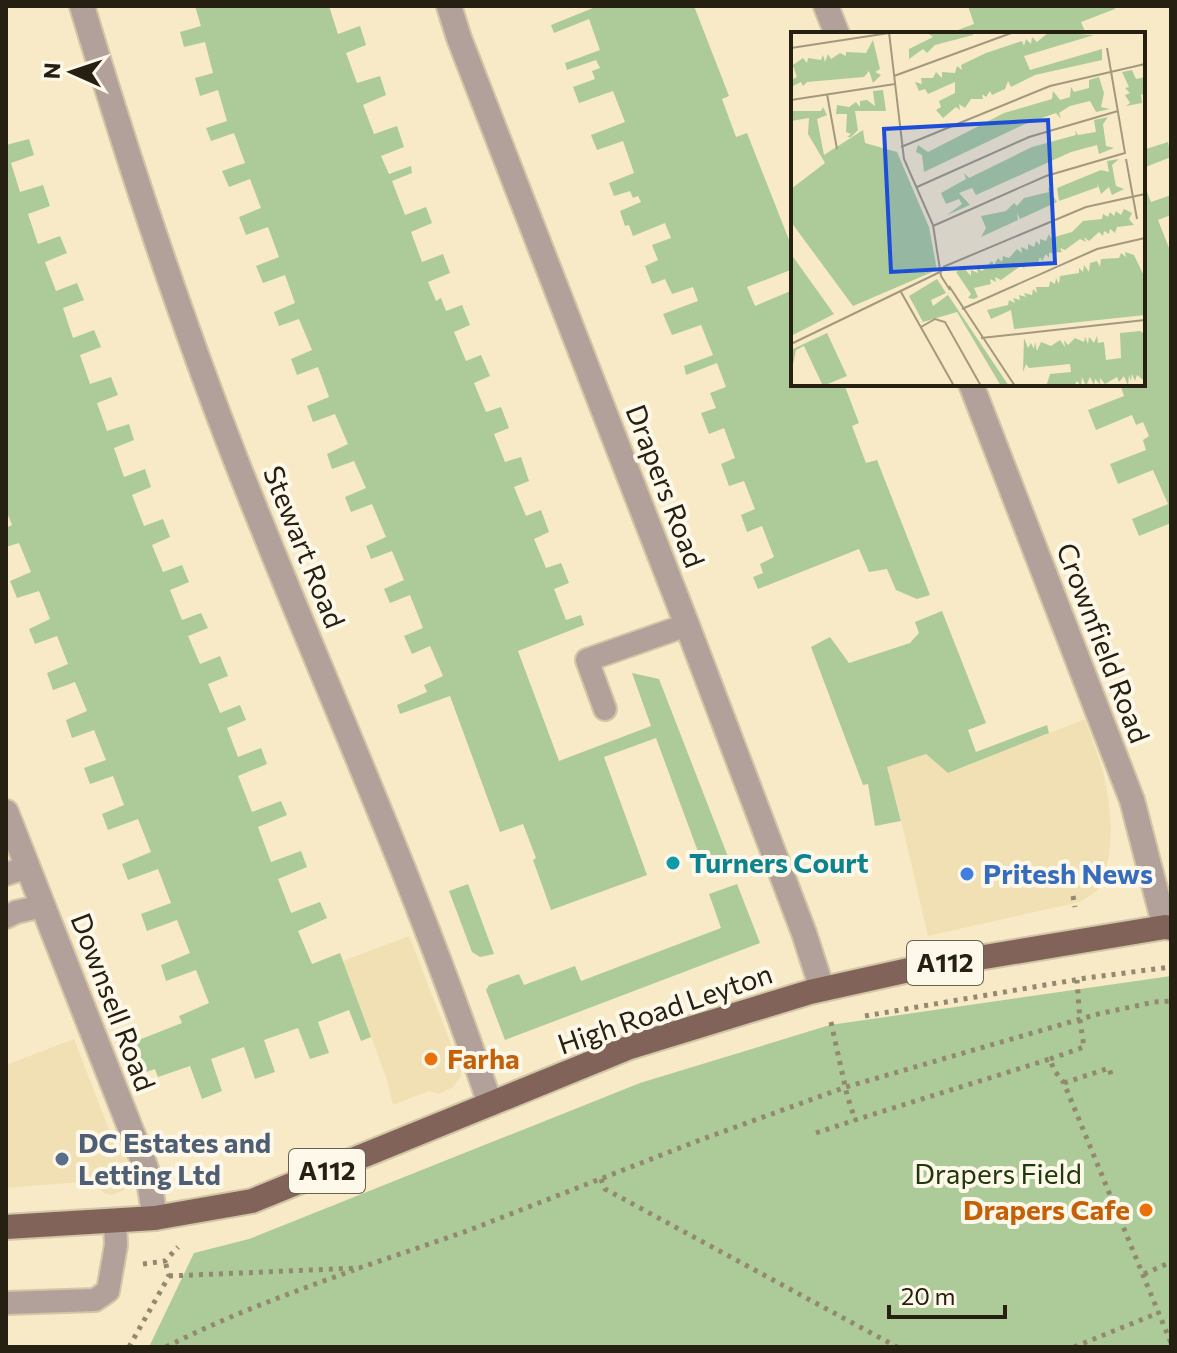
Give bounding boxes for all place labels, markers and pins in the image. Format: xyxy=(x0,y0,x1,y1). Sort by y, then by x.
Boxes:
place label: Turners Court xyxy=(689,845,869,879)
marker: Turners Court xyxy=(664,854,682,872)
place label: Pritesh News xyxy=(983,856,1153,890)
marker: Pritesh News xyxy=(958,865,976,883)
place label: Farha xyxy=(447,1041,520,1075)
marker: Farha xyxy=(422,1050,440,1068)
place label: DC Estates and Letting Ltd xyxy=(78,1125,271,1191)
marker: DC Estates and Letting Ltd xyxy=(53,1150,71,1168)
place label: Drapers Cafe xyxy=(963,1192,1130,1226)
marker: Drapers Cafe xyxy=(1137,1201,1155,1219)

